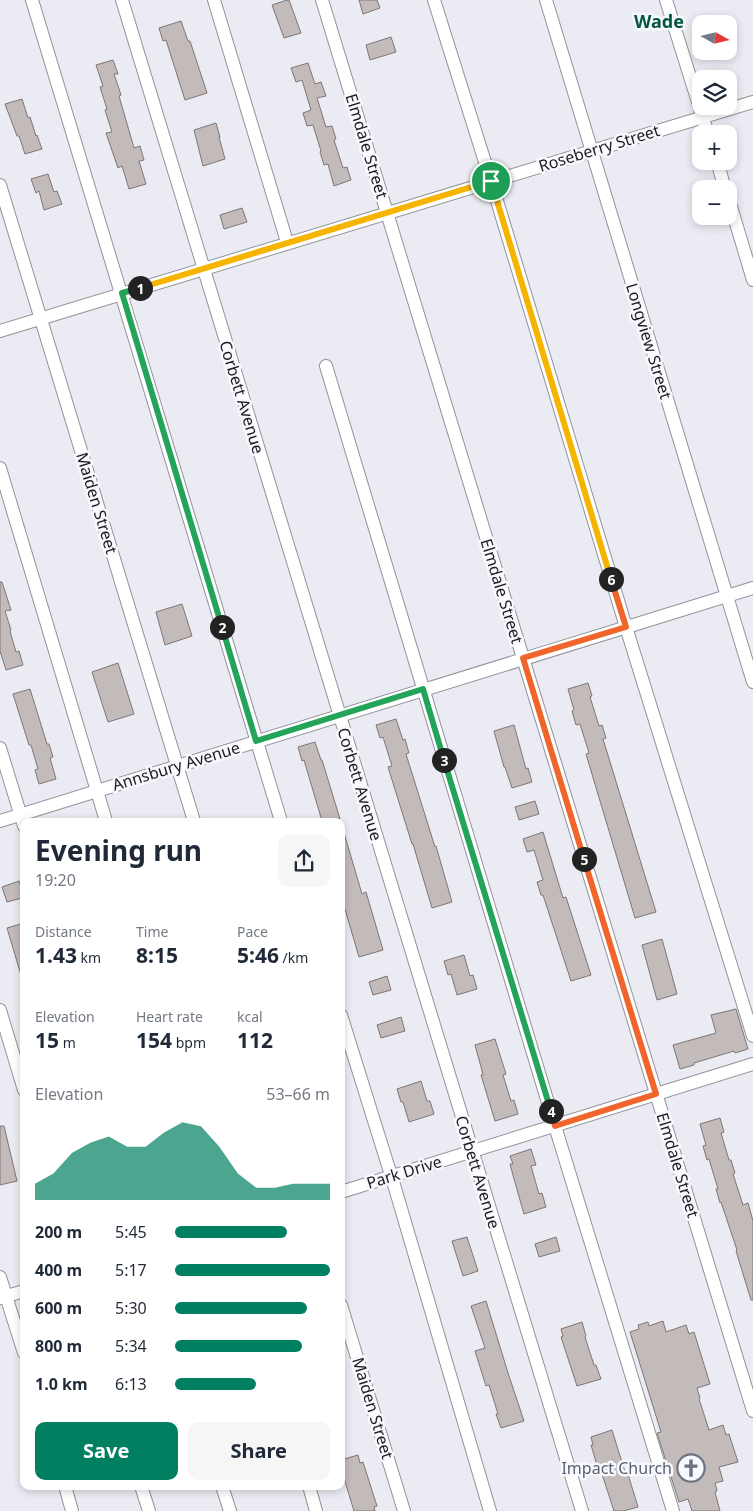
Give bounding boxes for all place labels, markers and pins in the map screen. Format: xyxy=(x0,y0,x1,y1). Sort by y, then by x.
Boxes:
pin xyxy=(470,160,512,202)
pin: 1 xyxy=(128,276,152,300)
pin: 6 xyxy=(598,566,624,592)
pin: 2 xyxy=(210,614,234,640)
pin: 3 xyxy=(432,748,456,772)
pin: 5 xyxy=(572,846,596,872)
pin: 4 xyxy=(538,1098,564,1124)
church icon: Impact Church xyxy=(676,1453,706,1483)
place label: Impact Church xyxy=(561,1457,672,1479)

